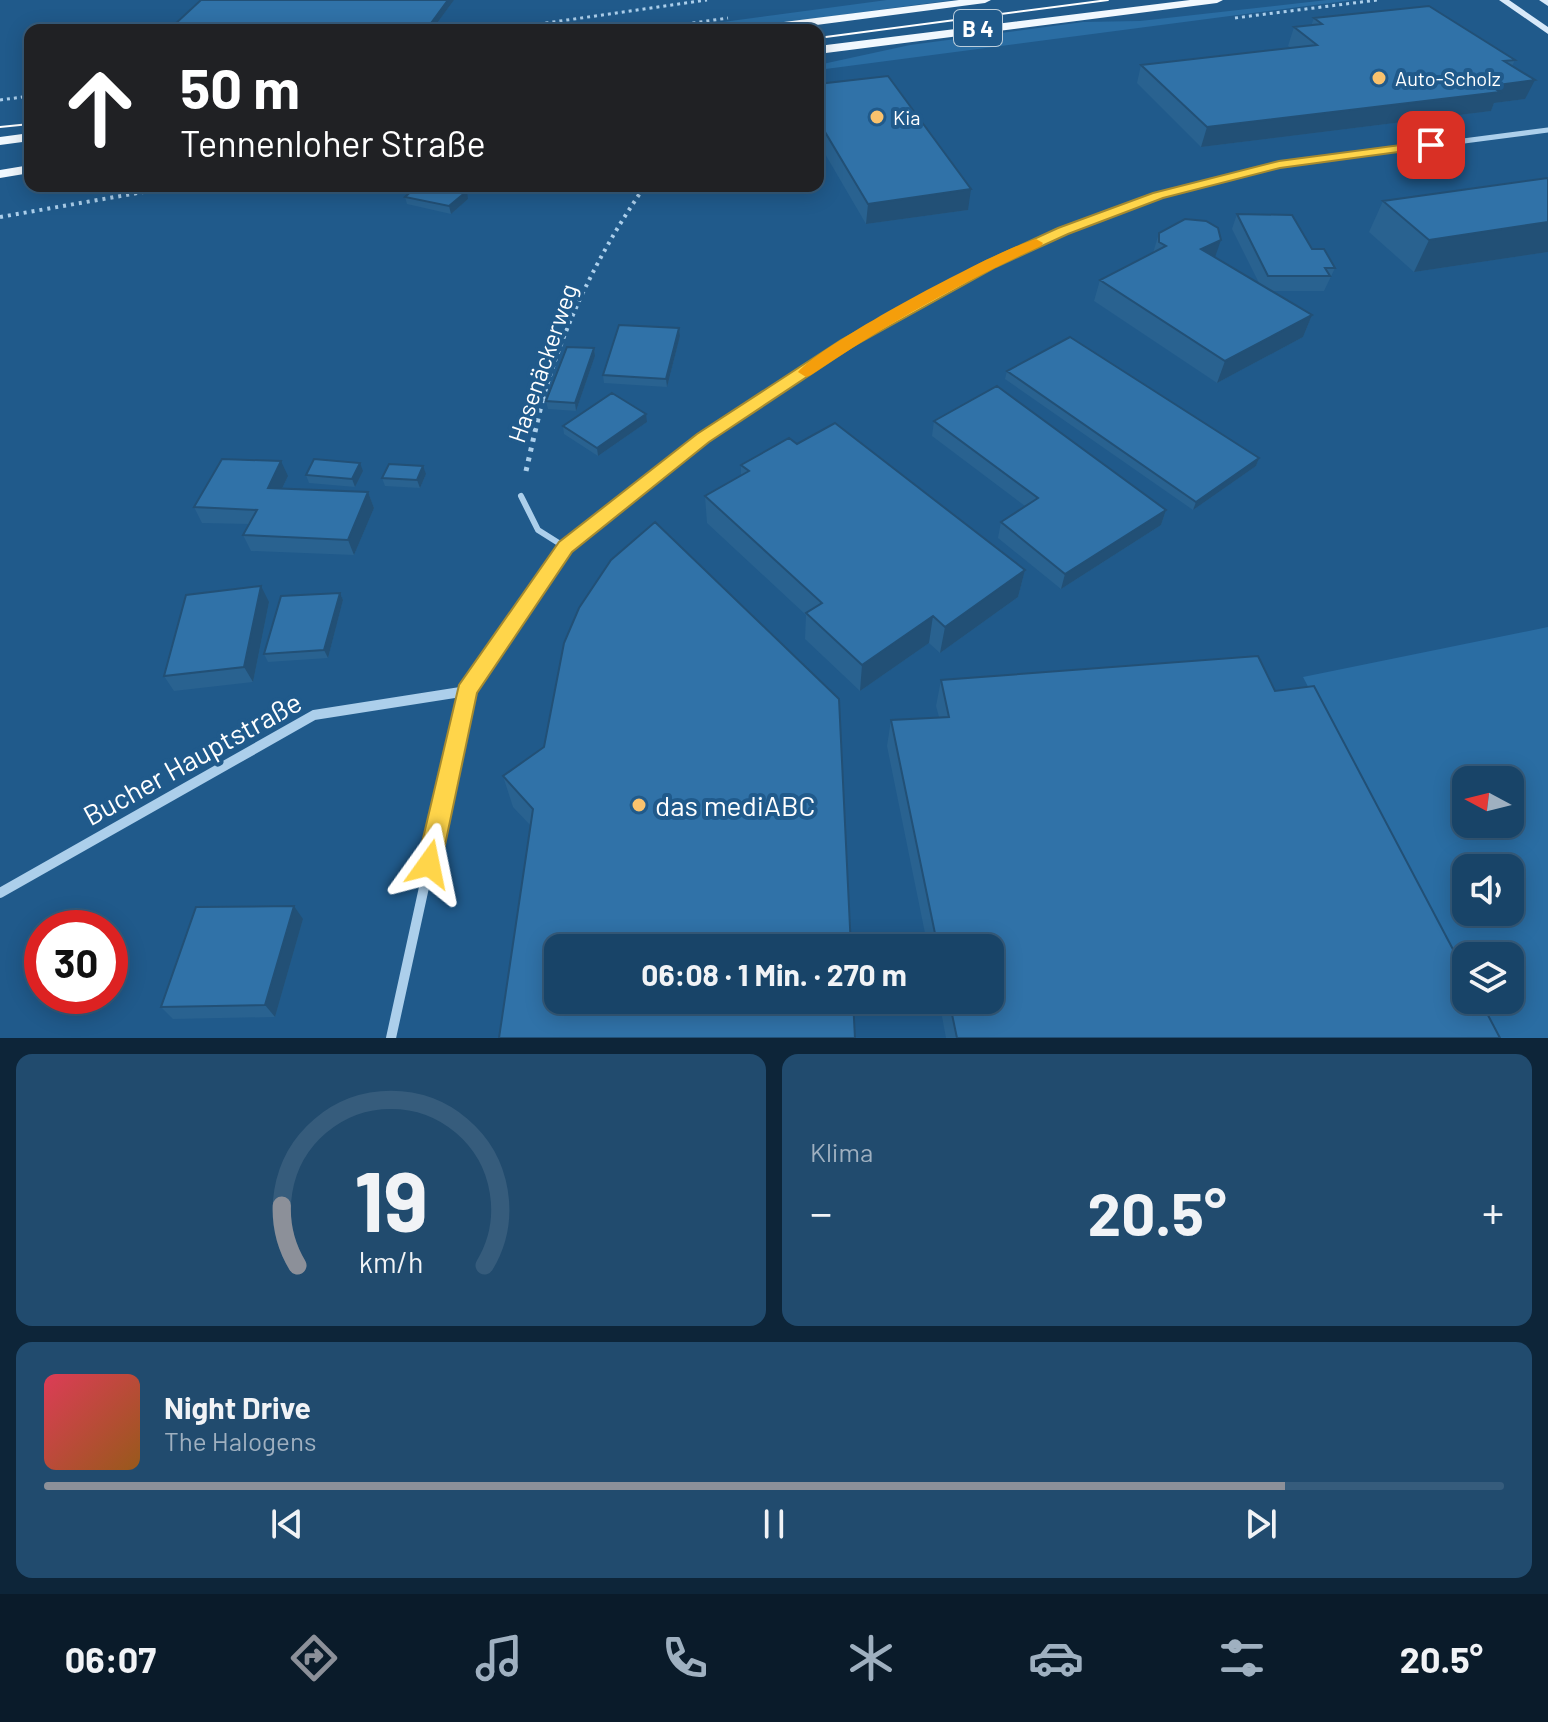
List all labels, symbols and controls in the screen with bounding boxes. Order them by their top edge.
road number: B 4 [954,10,1002,46]
text: 50 m [180,53,300,120]
icon: ahead [48,56,152,160]
place label: Auto-Scholz [1395,66,1501,90]
marker: Auto-Scholz [1370,69,1388,87]
place label: Kia [893,105,921,129]
marker: Kia [868,108,886,126]
pin [1397,111,1465,179]
text: Tennenloher Straße [180,121,486,164]
icon: arrive [1409,123,1453,167]
street label: Hasenäckerweg [501,280,583,446]
street label: Bucher Hauptstraße [77,684,307,832]
north arrow [1452,766,1524,838]
map controls [1452,766,1524,1014]
place label: das mediABC [655,788,815,822]
marker: das mediABC [630,796,648,814]
position arrow [387,822,471,906]
button: sound [1452,854,1524,926]
speed limit sign: 30 [24,910,128,1014]
button: layers [1452,942,1524,1014]
text: 06:08 · 1 Min. · 270 m [641,956,907,992]
text: Klima [810,1136,873,1167]
text: 19 [354,1149,428,1249]
text: 20.5° [1088,1176,1226,1248]
text: − [810,1185,832,1238]
text: + [1482,1185,1504,1238]
text: km/h [359,1244,423,1279]
text: Night Drive [164,1389,311,1425]
text: The Halogens [164,1425,316,1456]
icon: previous [265,1502,309,1546]
icon: pause [752,1502,796,1546]
icon: next [1239,1502,1283,1546]
icon: directions [286,1630,342,1686]
icon: music [471,1630,527,1686]
icon: phone [657,1630,713,1686]
icon: climate [843,1630,899,1686]
icon: car [1028,1630,1084,1686]
icon: filters [1214,1630,1270,1686]
text: 06:07 [65,1637,156,1680]
text: 20.5° [1400,1637,1483,1680]

